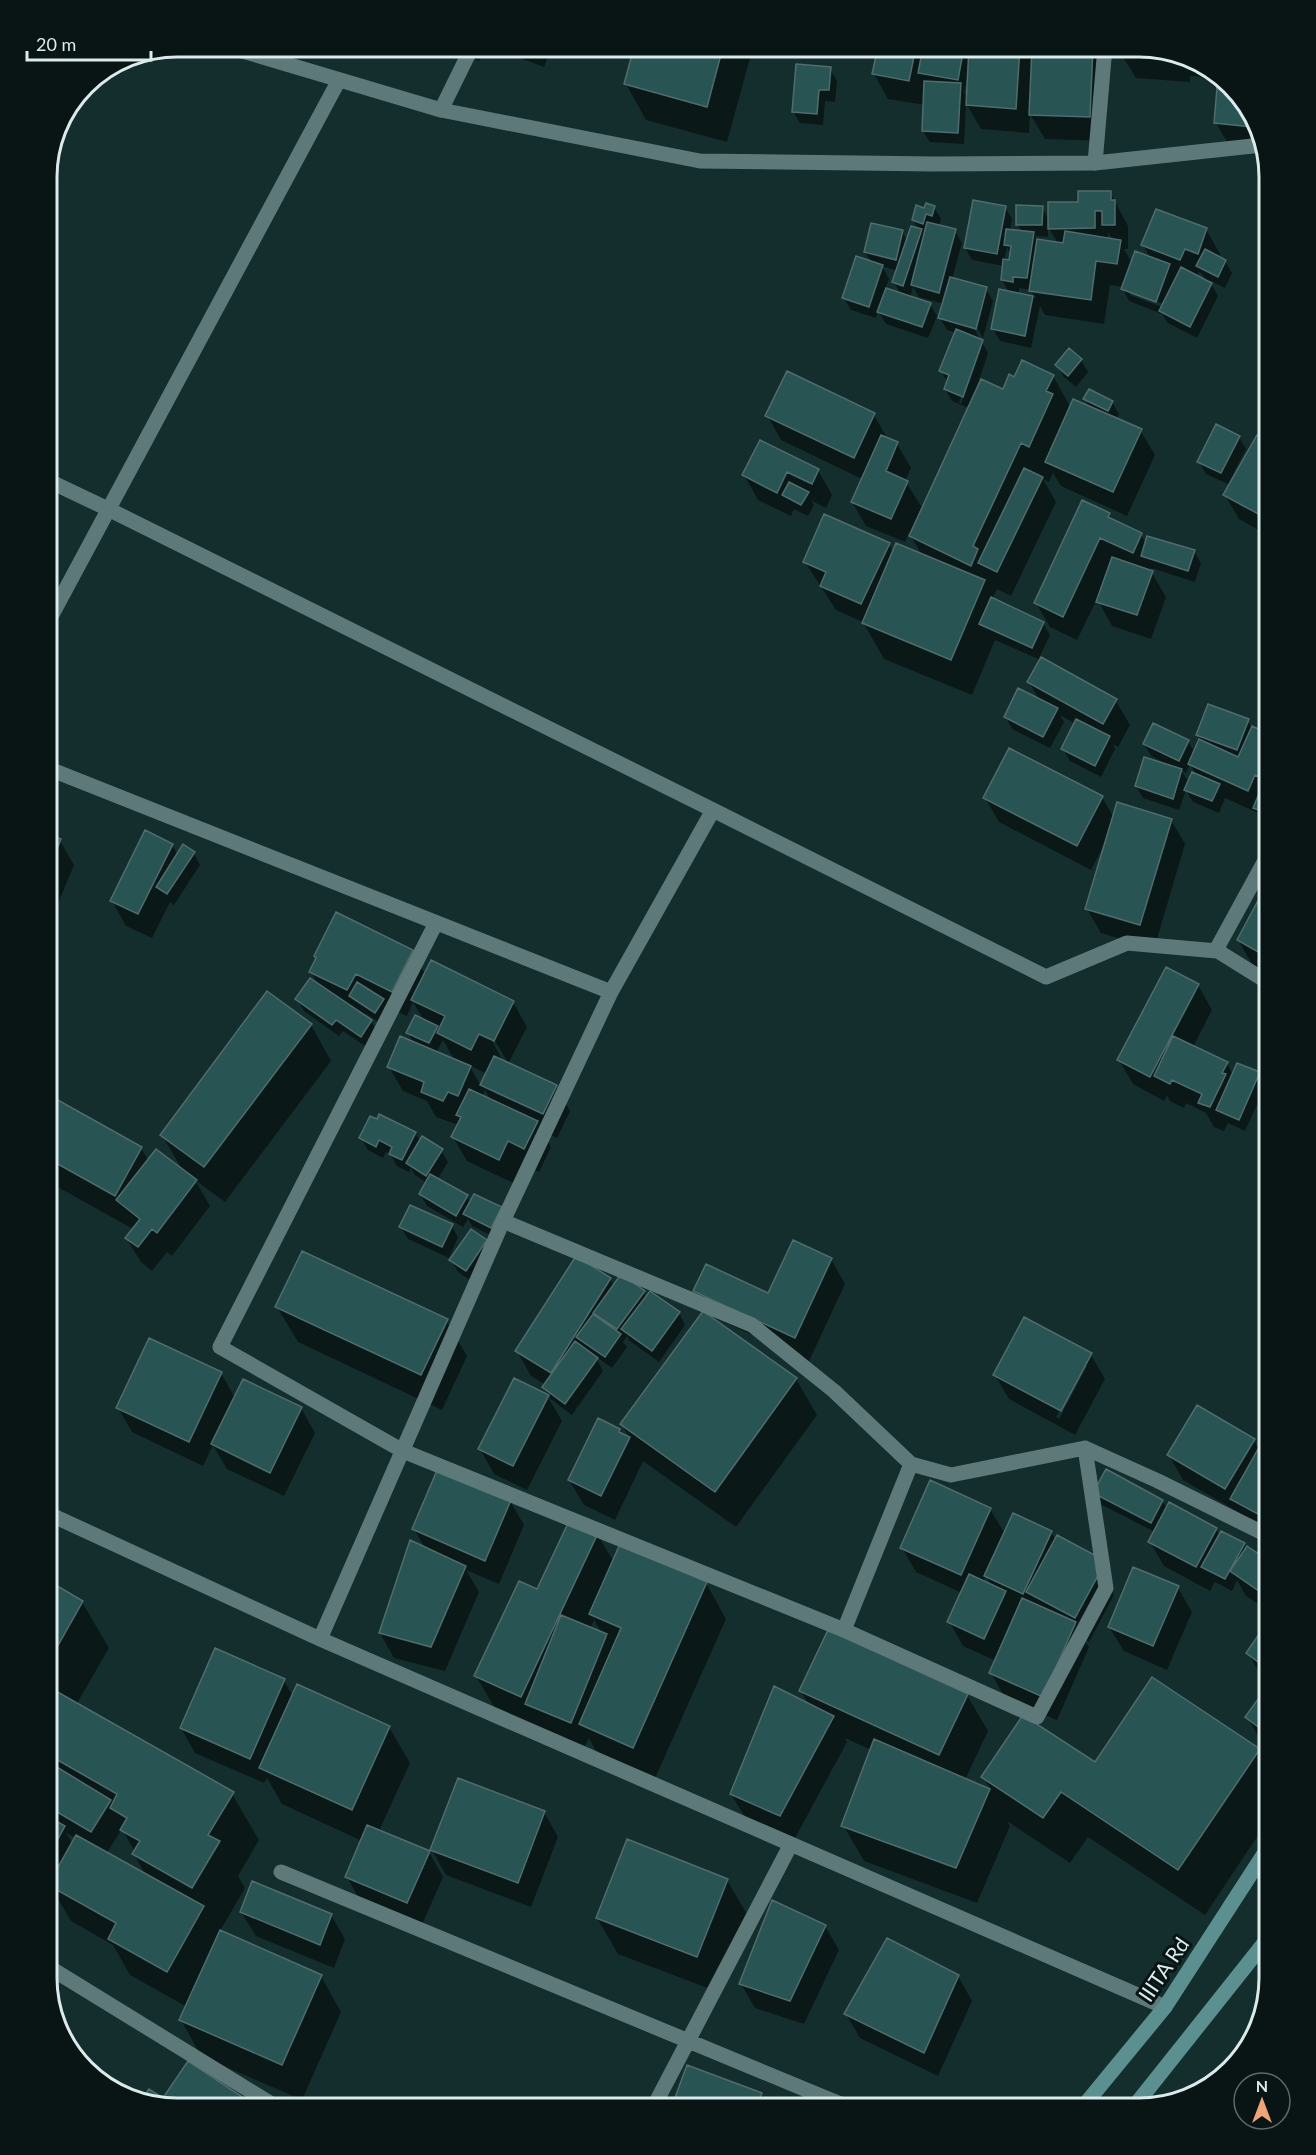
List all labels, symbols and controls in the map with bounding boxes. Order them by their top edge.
scale bar [27,24,152,62]
text: 20 m [36,33,76,55]
street label: IIITA Rd [1133,1932,1193,2006]
north arrow [1232,2071,1292,2131]
text: N [1256,2076,1268,2095]

